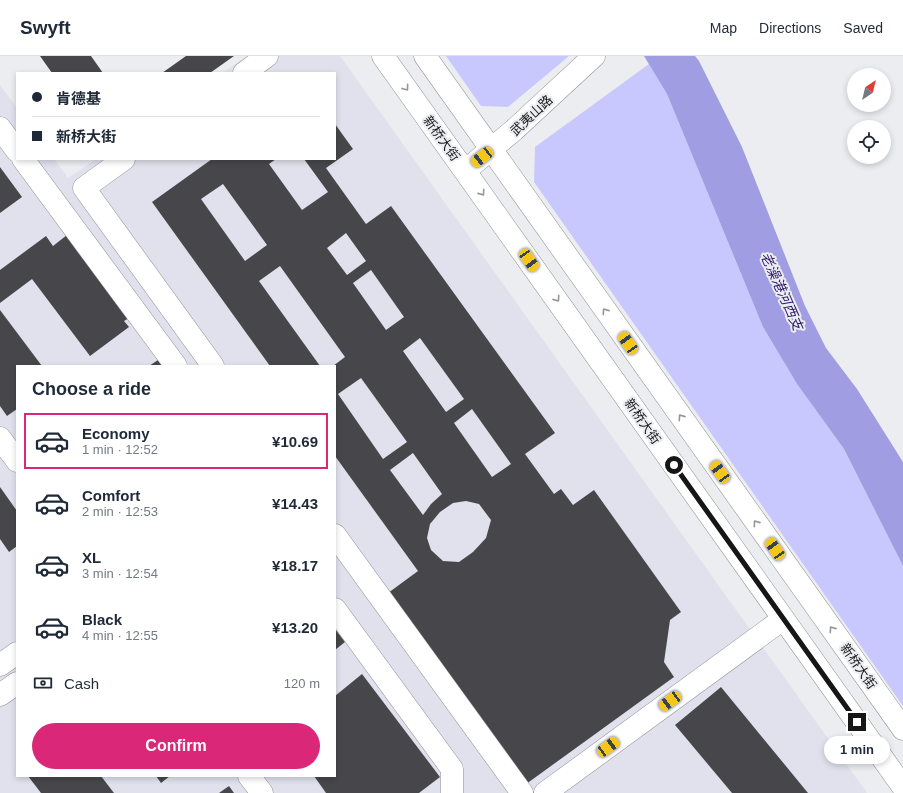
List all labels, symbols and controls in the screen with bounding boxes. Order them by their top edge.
text: Swyft [20,17,71,38]
text: Map [710,20,737,36]
text: Directions [759,20,821,36]
text: Saved [843,20,883,36]
north arrow [847,68,891,112]
map controls [847,68,891,164]
one-way arrow [401,83,408,90]
text: 肯德基 [56,90,101,107]
street label: 武夷山路 [507,92,555,139]
street label: 新桥大街 [420,113,463,164]
button: locate [847,120,891,164]
text: 新桥大街 [56,128,116,145]
car [469,145,495,169]
one-way arrow [477,189,485,196]
car [517,247,541,273]
water label: 老澡港河西支 [758,249,807,334]
one-way arrow [552,295,560,302]
one-way arrow [602,308,610,315]
car [616,330,640,356]
text: Choose a ride [32,379,151,399]
street label: 新桥大街 [622,396,664,447]
one-way arrow [678,414,686,421]
icon: car [34,423,70,459]
text: Economy [82,425,150,442]
text: ¥10.69 [272,433,318,450]
text: 1 min · 12:52 [82,442,158,457]
route start [665,456,683,474]
car [708,459,732,485]
icon: car [34,485,70,521]
text: Comfort [82,487,140,504]
text: ¥14.43 [272,495,318,512]
text: 2 min · 12:53 [82,504,158,519]
one-way arrow [754,520,761,527]
car [763,536,787,562]
icon: car [34,547,70,583]
text: XL [82,549,101,566]
text: ¥18.17 [272,557,318,574]
text: 3 min · 12:54 [82,566,158,581]
icon: car [34,609,70,645]
text: Black [82,611,122,628]
text: ¥13.20 [272,619,318,636]
one-way arrow [830,626,837,633]
text: 4 min · 12:55 [82,628,158,643]
street label: 新桥大街 [838,641,880,692]
icon: cash [32,672,54,694]
text: Cash [64,675,99,692]
text: 120 m [284,676,320,691]
car [657,689,683,713]
route end [848,713,866,731]
button: Confirm [32,723,320,769]
car [595,735,621,759]
callout: 1 min [824,736,890,764]
text: 1 min [840,742,874,757]

